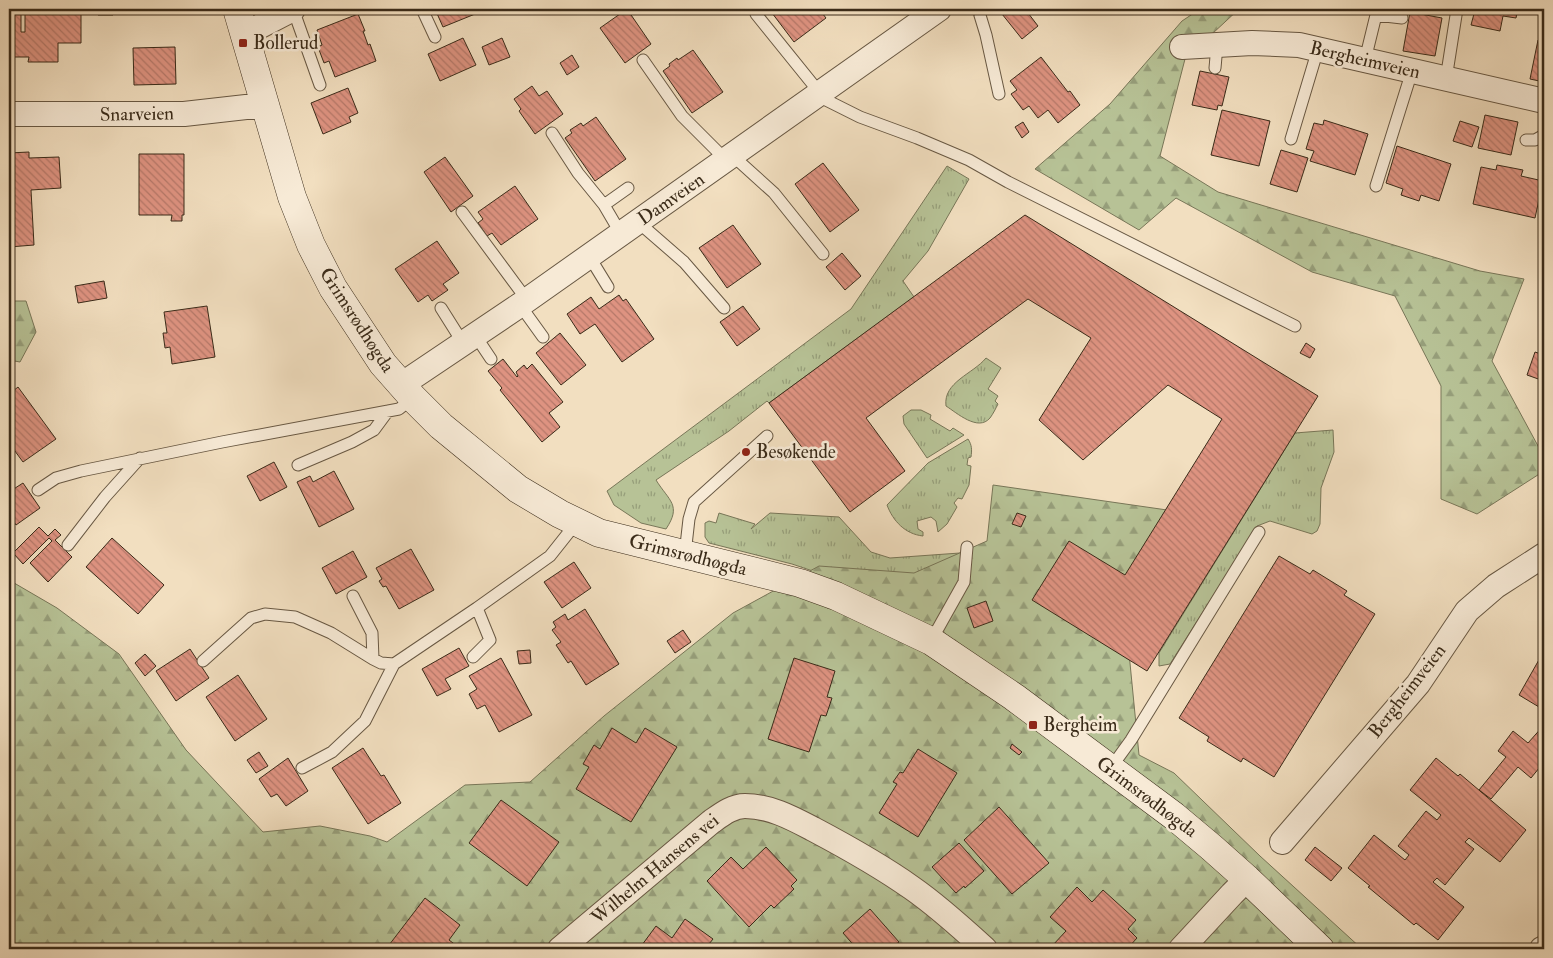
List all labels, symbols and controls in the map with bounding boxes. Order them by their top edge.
place label: Bollerud [253,31,319,55]
street label: Bergheimveien [1307,36,1423,84]
marker: Bollerud [237,37,249,49]
street label: Snarveien [100,101,174,127]
street label: Damveien [633,167,709,231]
street label: Grimsrødhøgda [314,263,400,377]
place label: Besøkende [756,440,836,464]
marker: Besøkende [740,446,752,458]
street label: Grimsrødhøgda [627,529,750,581]
street label: Bergheimveien [1363,639,1451,743]
place label: Bergheim [1043,713,1118,737]
marker: Bergheim [1027,719,1039,731]
street label: Grimsrødhøgda [1092,751,1202,843]
street label: Wilhelm Hansens vei [585,808,724,930]

